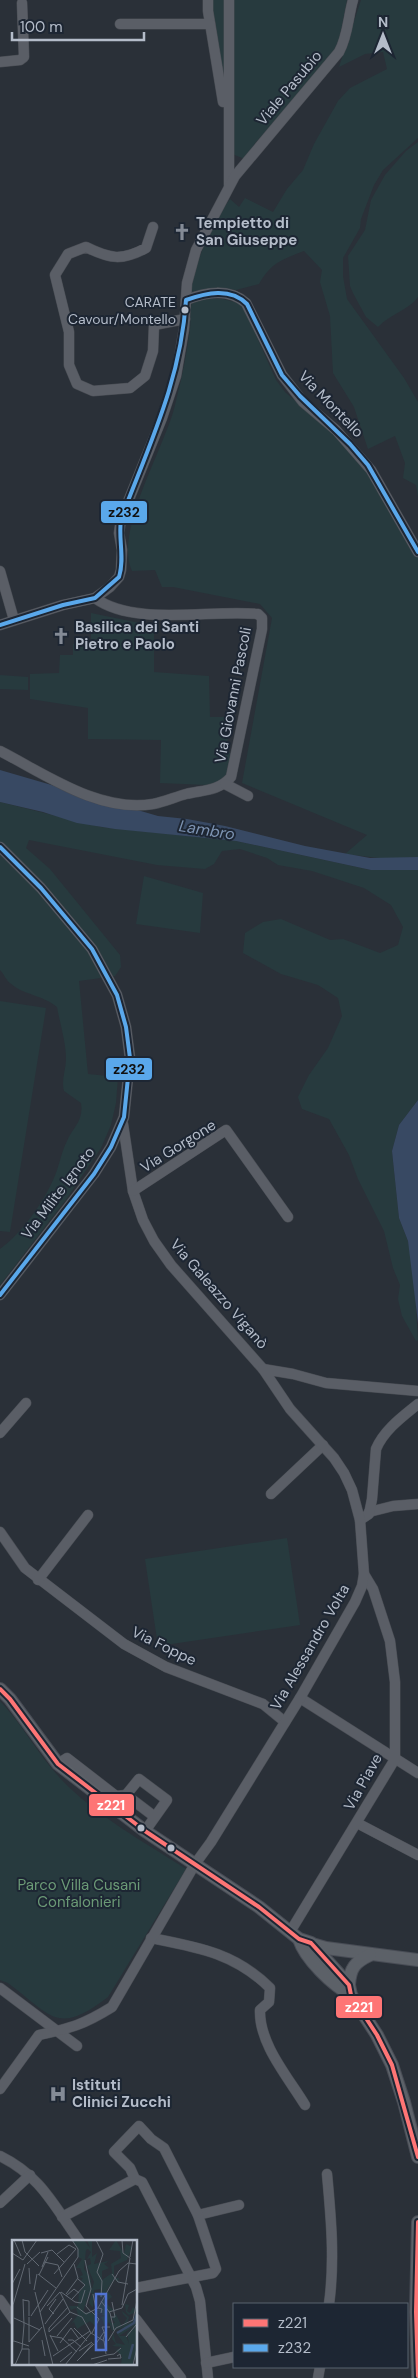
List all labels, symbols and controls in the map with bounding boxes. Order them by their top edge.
scale bar [12,10,145,42]
north arrow [358,10,408,60]
text: N [378,13,388,31]
text: 100 m [20,17,63,37]
street label: Viale Pasubio [252,46,326,130]
place label: Tempietto di San Giuseppe [196,213,297,250]
church icon: Tempietto di San Giuseppe [172,222,192,242]
place label: CARATE Cavour/Montello [68,293,176,328]
marker: CARATE Cavour/Montello [180,305,190,315]
street label: Via Montello [294,366,368,442]
line badge: z232 [100,500,148,524]
text: z232 [108,503,140,521]
place label: Basilica dei Santi Pietro e Paolo [75,617,199,654]
street label: Via Giovanni Pascoli [210,625,256,765]
church icon: Basilica dei Santi Pietro e Paolo [51,626,71,646]
water label: Lambro [177,815,237,845]
line badge: z232 [105,1057,153,1081]
text: z232 [113,1060,145,1078]
street label: Via Gorgone [136,1115,220,1177]
street label: Via Milite Ignoto [17,1143,99,1243]
street label: Via Galeazzo Viganò [166,1235,272,1353]
street label: Via Alessandro Volta [266,1580,354,1714]
street label: Via Foppe [128,1622,200,1670]
street label: Via Piave [339,1750,387,1814]
line badge: z221 [88,1793,135,1817]
text: z221 [97,1796,125,1814]
unlabelled marker [136,1823,146,1833]
unlabelled marker [166,1843,176,1853]
park label: Parco Villa Cusani Confalonieri [18,1875,140,1912]
line badge: z221 [335,1995,383,2019]
text: z221 [345,1998,373,2016]
place label: Istituti Clinici Zucchi [72,2075,171,2112]
hospital icon: Istituti Clinici Zucchi [48,2084,68,2104]
inset map [12,2240,138,2366]
legend [233,2303,408,2368]
text: z221 [278,2313,307,2333]
text: z232 [278,2338,311,2358]

